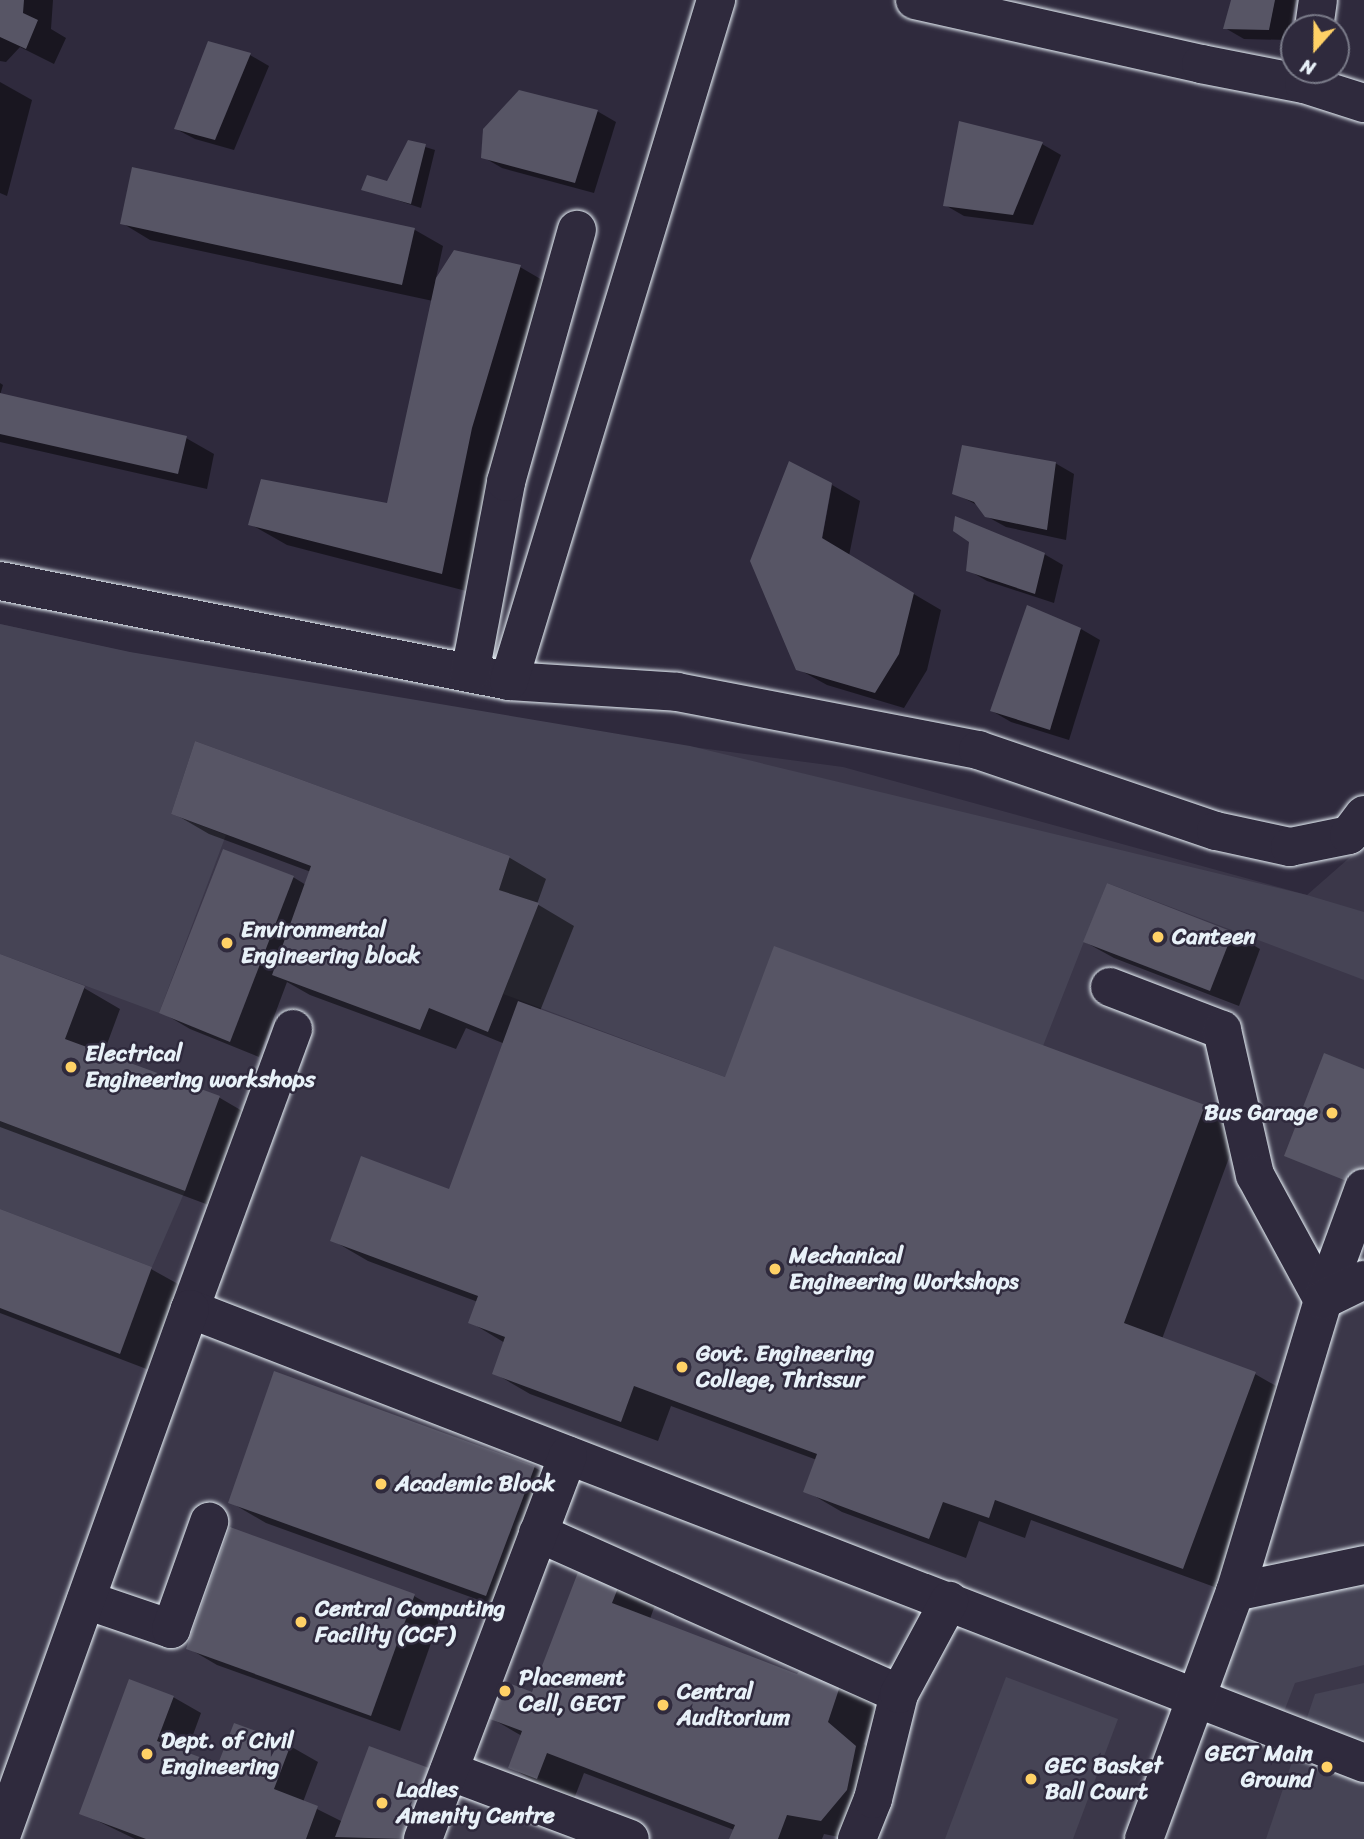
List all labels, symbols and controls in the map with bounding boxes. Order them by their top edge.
north arrow [1280,14,1350,84]
text: N [1296,49,1320,85]
place label: Environmental Engineering block [241,916,420,970]
place label: Canteen [1172,923,1256,951]
marker: Canteen [1150,929,1166,945]
marker: Environmental Engineering block [219,935,235,951]
place label: Electrical Engineering workshops [85,1040,316,1094]
marker: Electrical Engineering workshops [63,1059,79,1075]
place label: Bus Garage [1205,1099,1318,1127]
marker: Bus Garage [1324,1105,1340,1121]
place label: Mechanical Engineering Workshops [789,1242,1019,1296]
marker: Mechanical Engineering Workshops [767,1261,783,1277]
place label: Govt. Engineering College, Thrissur [696,1340,874,1394]
marker: Govt. Engineering College, Thrissur [674,1359,690,1375]
place label: Academic Block [395,1470,555,1498]
marker: Academic Block [373,1476,389,1492]
place label: Central Computing Facility (CCF) [315,1595,505,1649]
marker: Central Computing Facility (CCF) [293,1614,309,1630]
place label: Placement Cell, GECT [519,1664,626,1718]
place label: Central Auditorium [677,1678,790,1732]
marker: Placement Cell, GECT [497,1683,513,1699]
marker: Central Auditorium [655,1697,671,1713]
place label: Dept. of Civil Engineering [161,1727,294,1781]
place label: GECT Main Ground [1205,1740,1313,1794]
marker: Dept. of Civil Engineering [139,1746,155,1762]
place label: GEC Basket Ball Court [1045,1752,1162,1806]
marker: GECT Main Ground [1319,1759,1335,1775]
marker: GEC Basket Ball Court [1023,1771,1039,1787]
place label: Ladies Amenity Centre [396,1776,556,1830]
marker: Ladies Amenity Centre [374,1795,390,1811]

